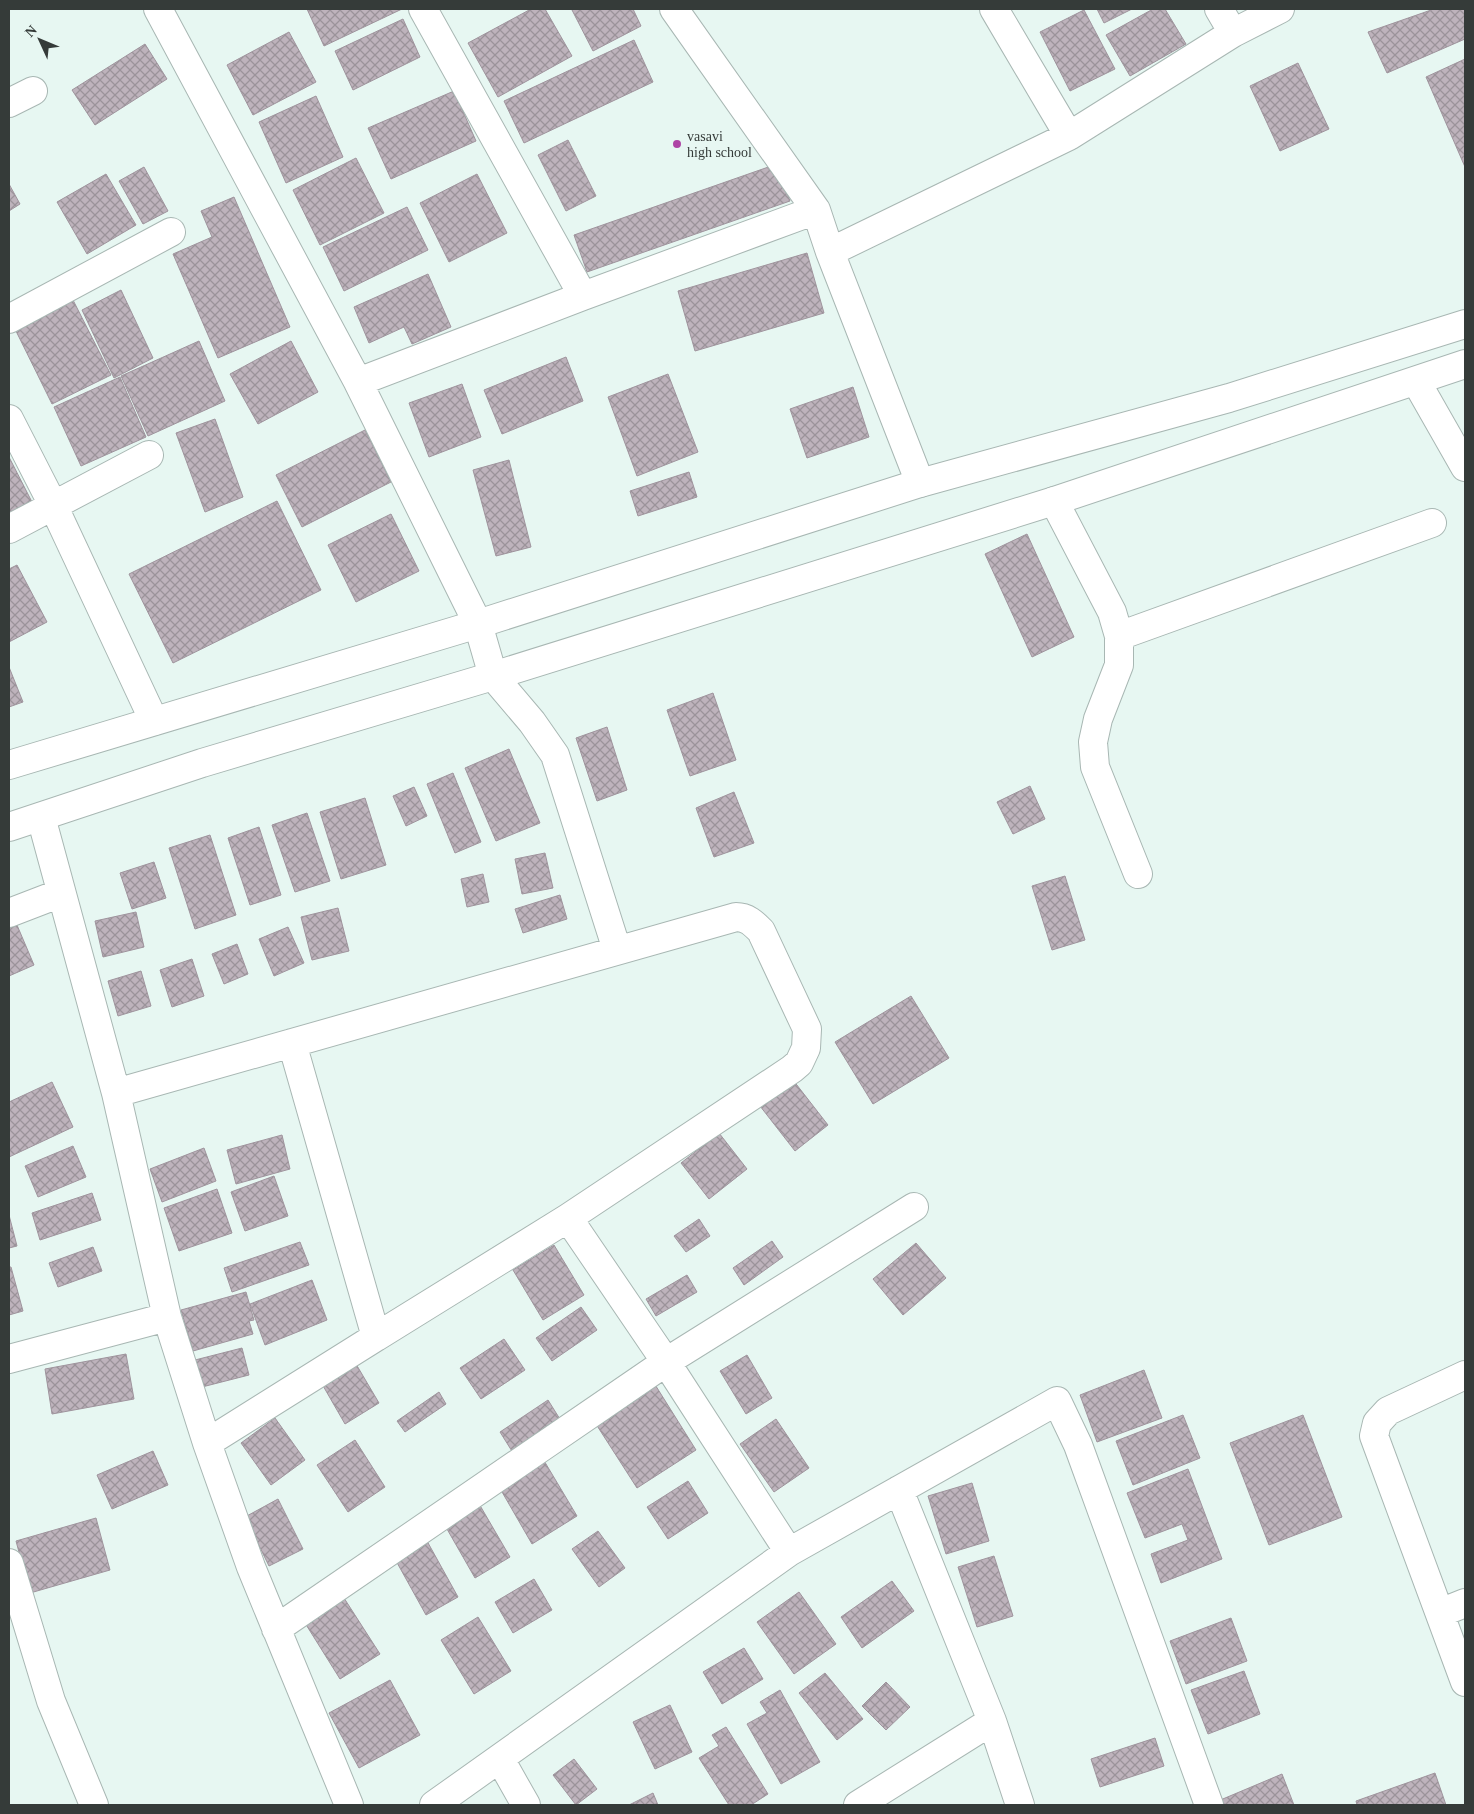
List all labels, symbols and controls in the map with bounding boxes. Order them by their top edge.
north arrow [15,15,65,65]
text: N [22,22,40,40]
place label: vasavi high school [687,129,752,160]
marker: vasavi high school [671,138,683,150]

